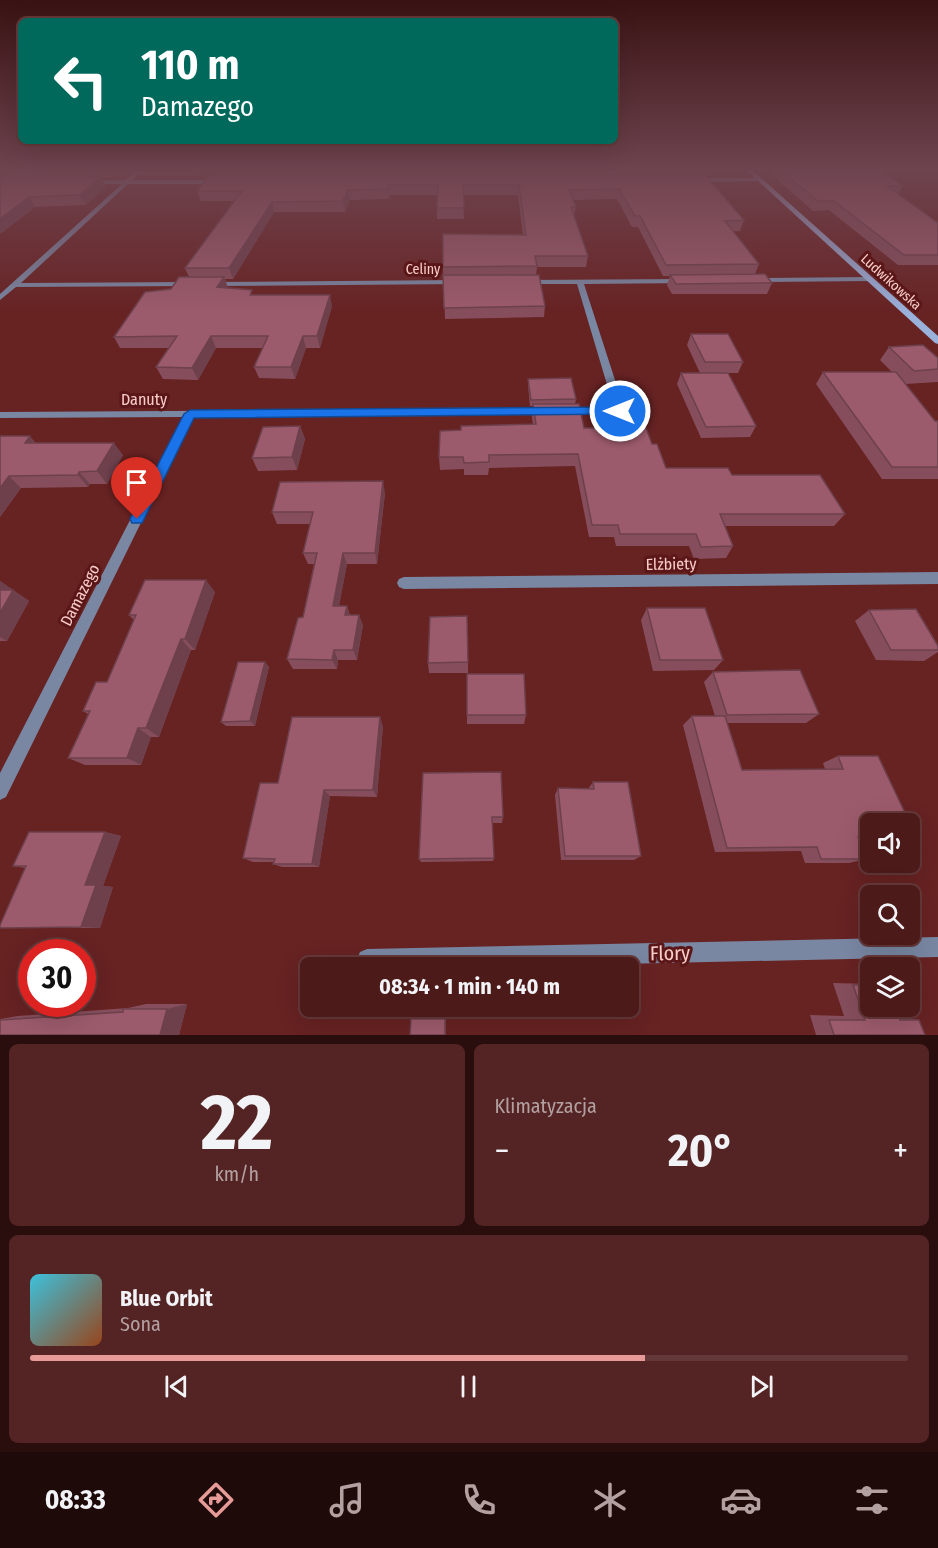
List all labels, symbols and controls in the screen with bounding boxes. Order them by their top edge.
text: 110 m [141,40,240,90]
icon: left [42,42,120,120]
text: Damazego [141,91,254,123]
street label: Ludwikowska [857,250,925,314]
street label: Celiny [406,261,441,278]
position arrow [588,379,652,443]
street label: Danuty [121,390,168,409]
pin [111,457,162,519]
icon: arrive [120,466,153,499]
street label: Elżbiety [645,554,697,574]
street label: Damazego [56,561,104,629]
map controls [860,813,920,1017]
button: sound [860,813,920,873]
button: search [860,885,920,945]
speed limit sign: 30 [18,939,96,1017]
street label: Flory [650,941,690,965]
button: layers [860,957,920,1017]
text: 08:34 · 1 min · 140 m [379,973,560,1000]
text: 22 [201,1076,273,1170]
text: Klimatyzacja [495,1094,597,1118]
text: 20° [668,1124,734,1178]
text: − [495,1131,509,1171]
text: + [893,1131,908,1171]
text: km/h [214,1162,259,1186]
text: Blue Orbit [120,1285,213,1312]
text: Sona [120,1312,161,1336]
icon: previous [160,1370,193,1403]
icon: pause [452,1370,485,1403]
icon: next [745,1370,778,1403]
icon: directions [195,1479,237,1521]
icon: music [326,1479,368,1521]
icon: phone [458,1479,500,1521]
icon: climate [589,1479,631,1521]
icon: car [720,1479,762,1521]
icon: filters [851,1479,893,1521]
text: 08:33 [45,1484,106,1516]

